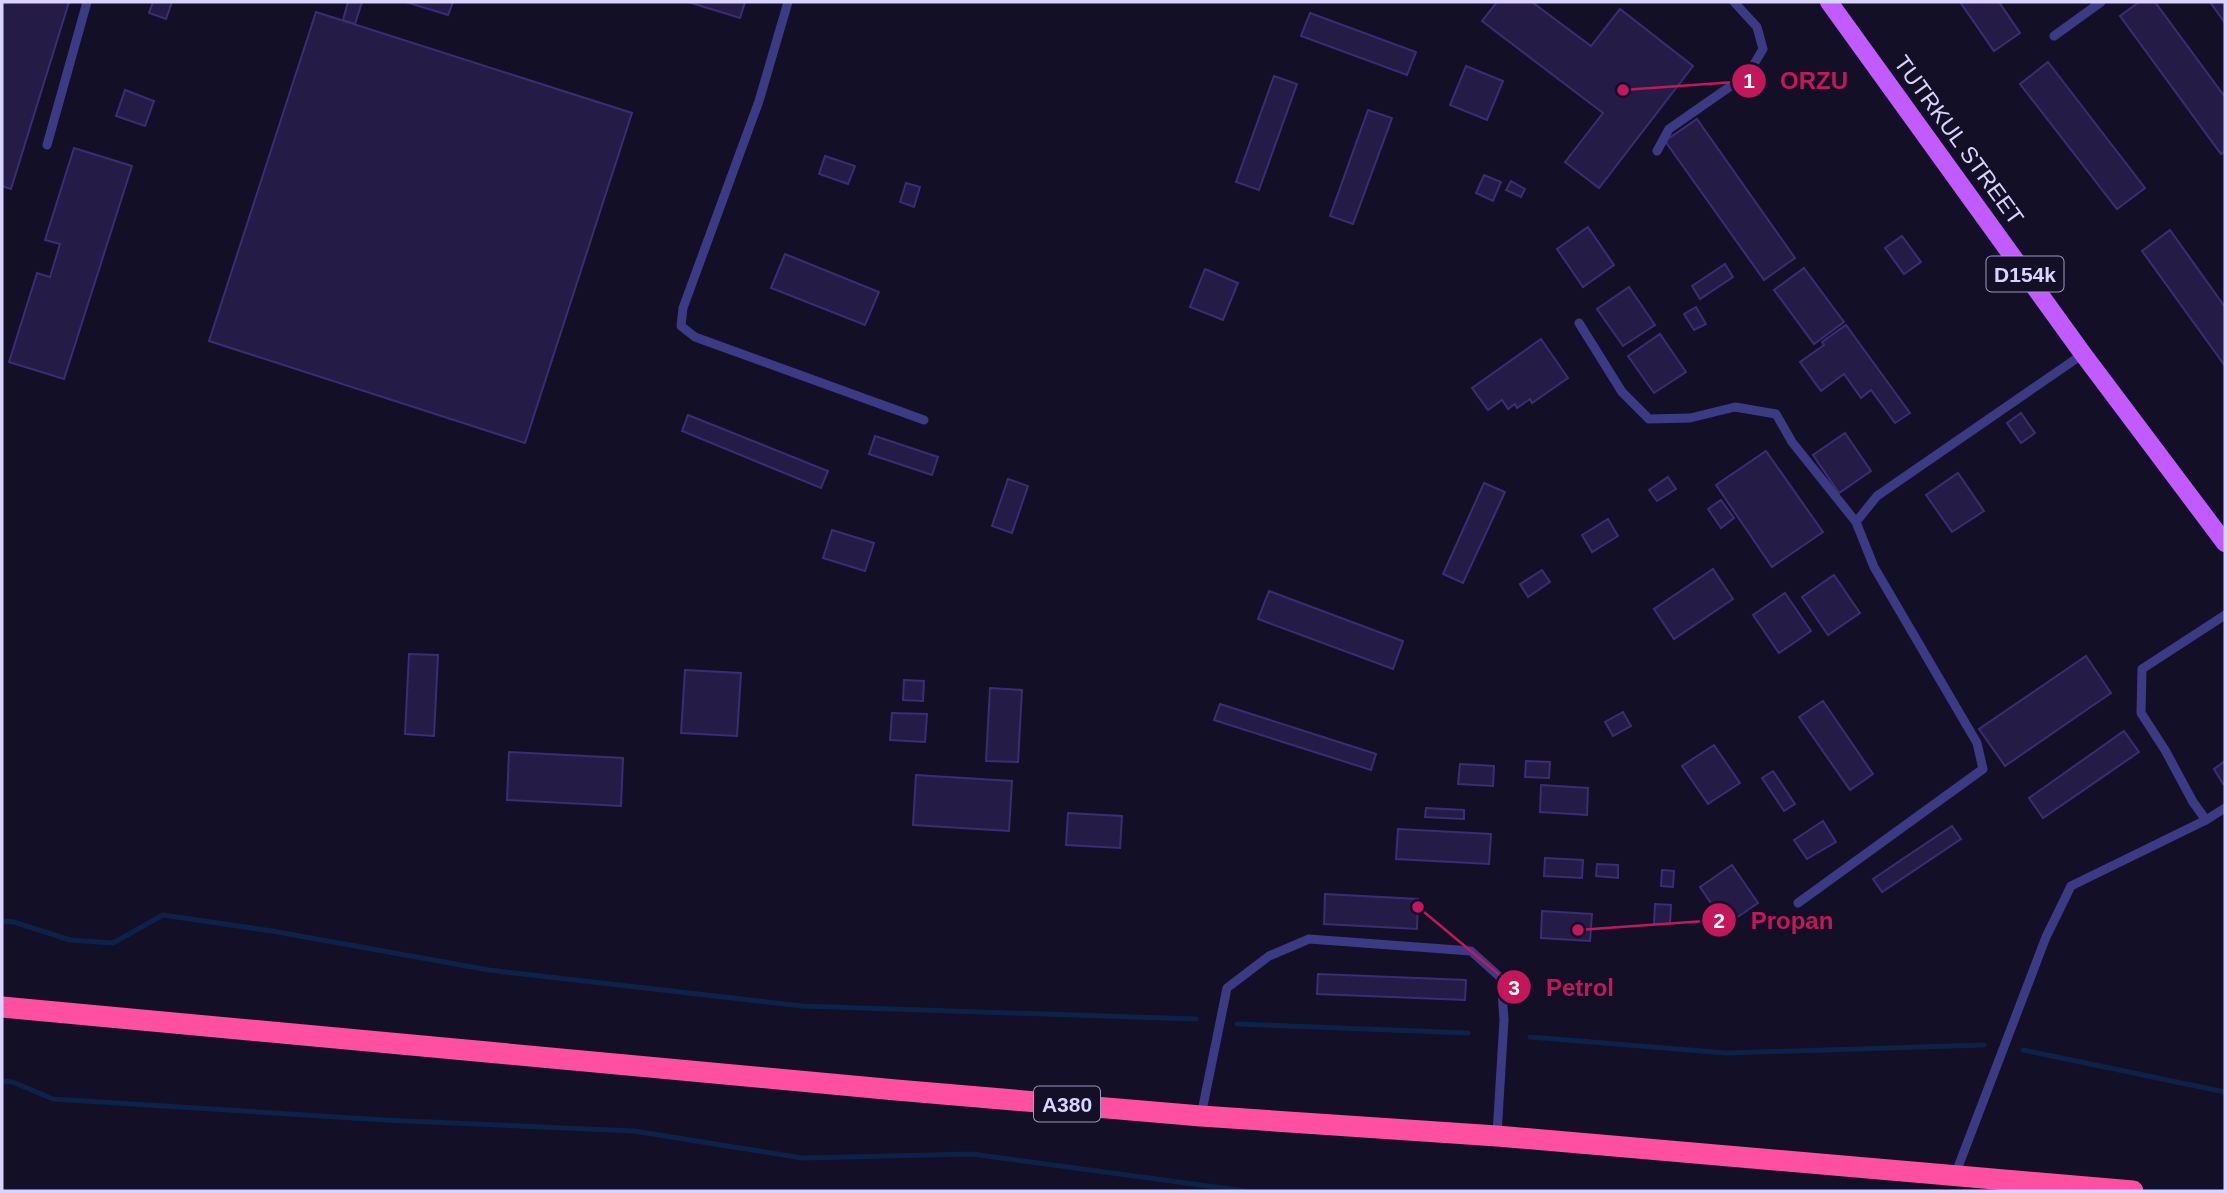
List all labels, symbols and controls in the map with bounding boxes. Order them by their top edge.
street label: TUTRKUL STREET [1889,51,2029,229]
callout: ORZU [1731,59,1862,104]
text: ORZU [1780,67,1848,94]
text: 1 [1743,69,1755,92]
road number: D154k [1986,256,2064,292]
callout: Propan [1702,898,1847,943]
text: Propan [1751,907,1833,934]
text: 2 [1713,909,1725,932]
callout: Petrol [1497,965,1628,1010]
text: Petrol [1546,974,1614,1001]
text: 3 [1508,976,1520,999]
road number: A380 [1034,1086,1100,1122]

